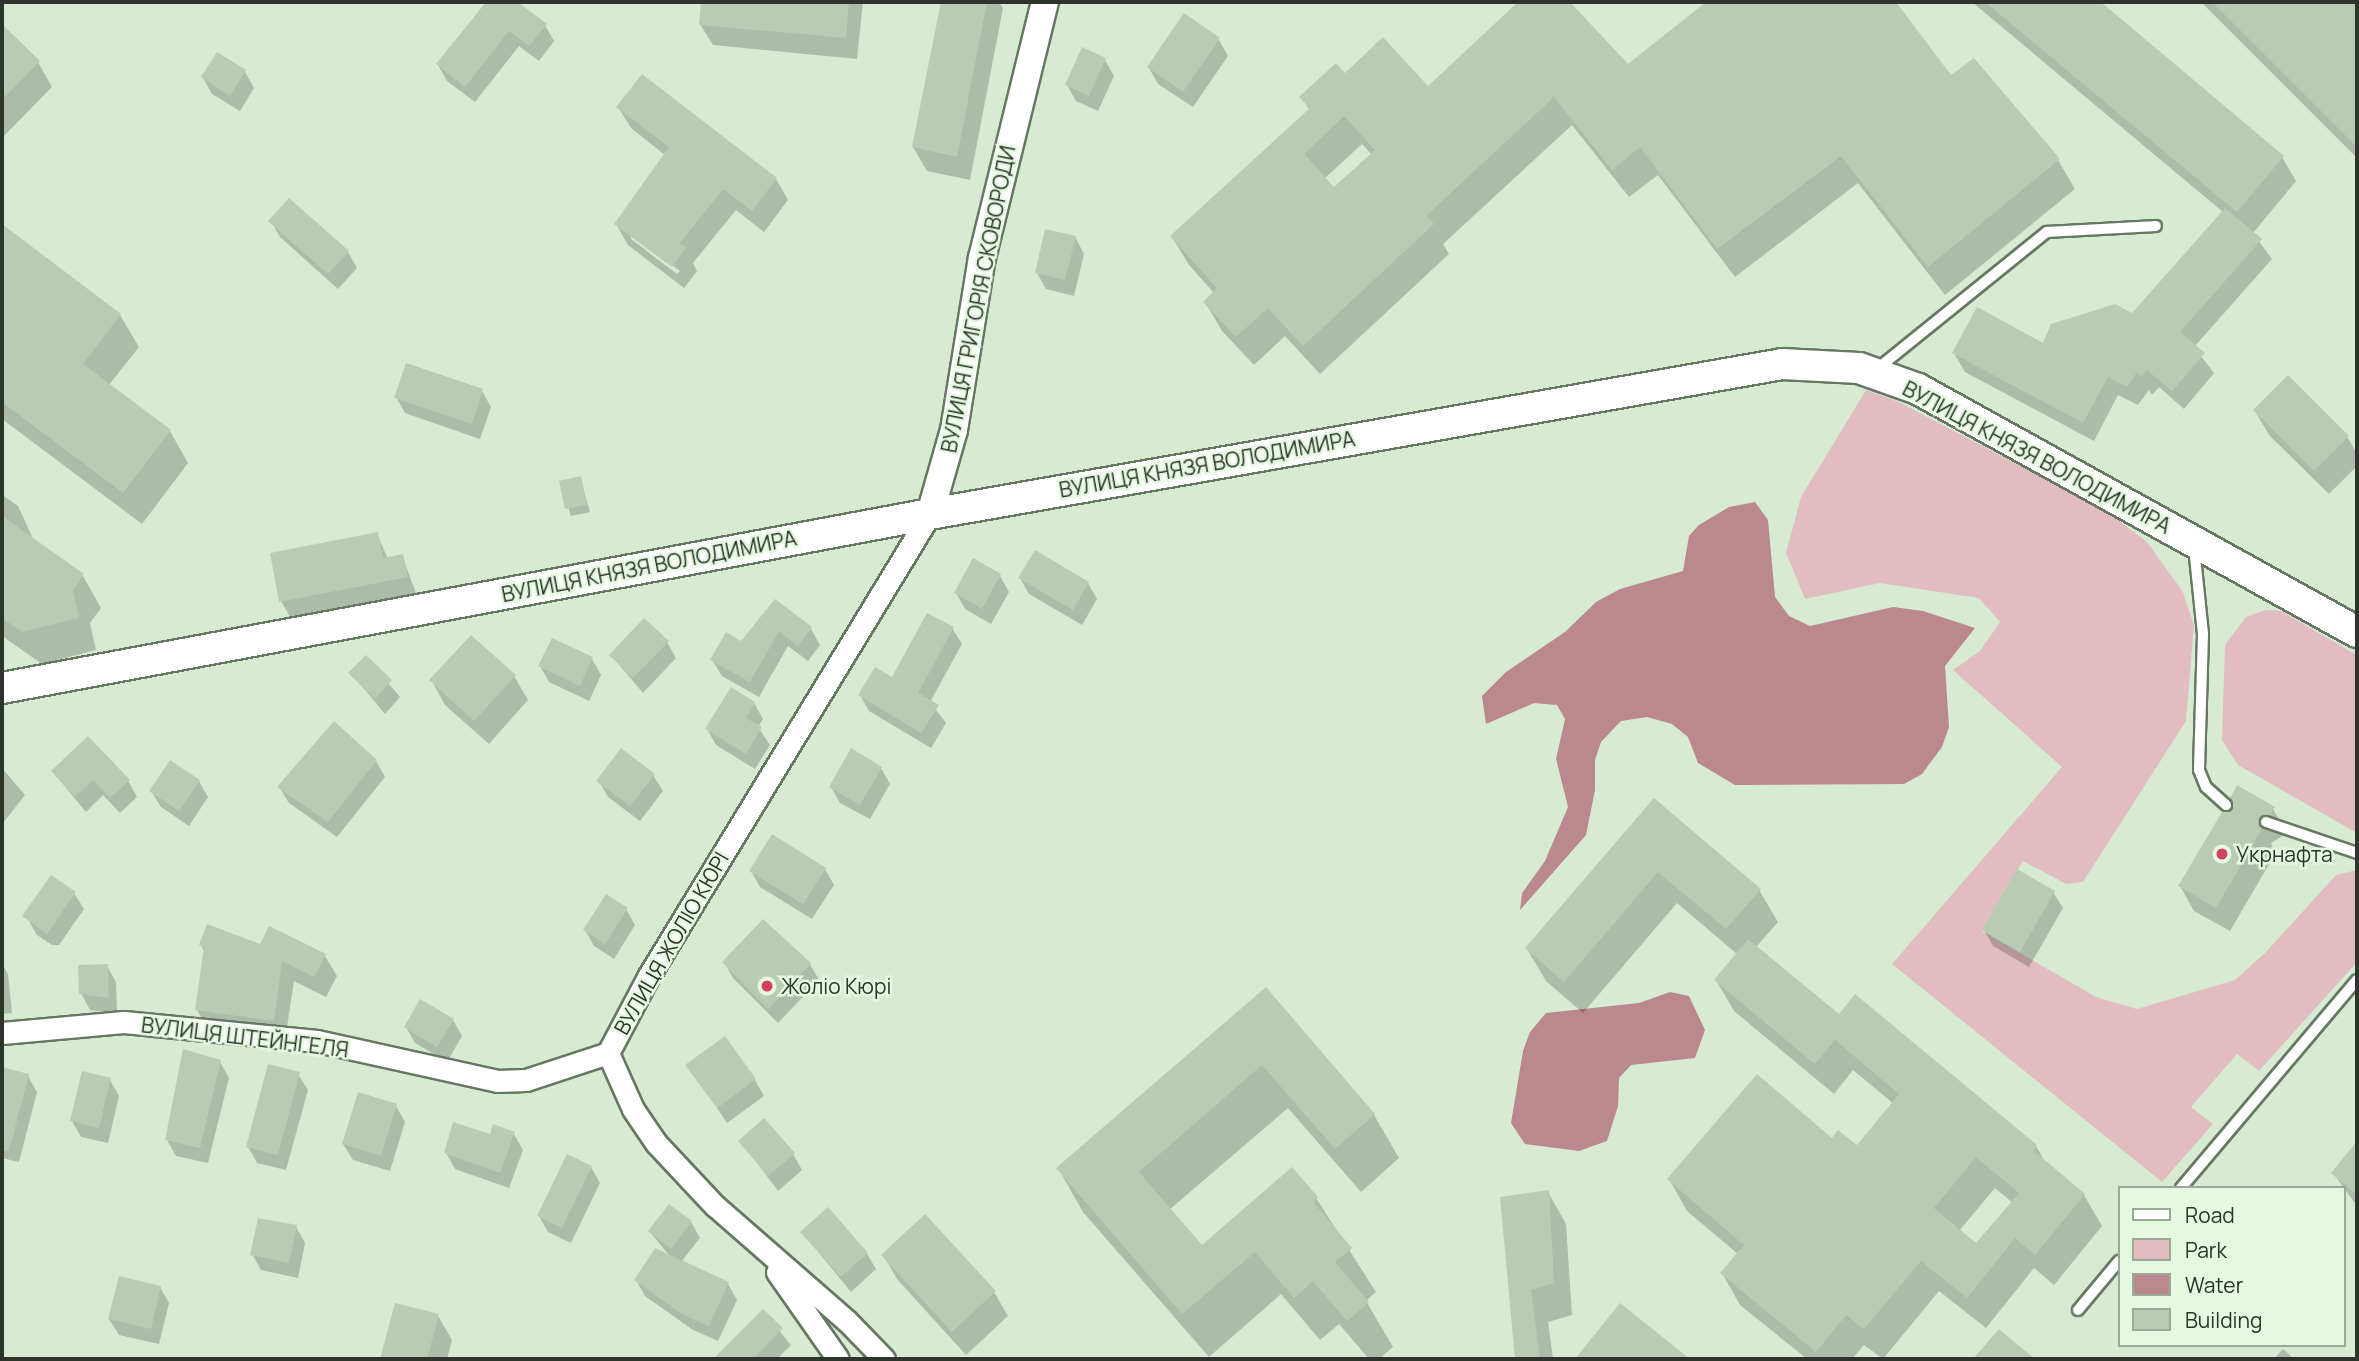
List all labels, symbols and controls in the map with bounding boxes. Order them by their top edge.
street label: ВУЛИЦЯ ГРИГОРІЯ СКОВОРОДИ [936,143,1020,455]
street label: ВУЛИЦЯ КНЯЗЯ ВОЛОДИМИРА [1899,375,2175,539]
street label: ВУЛИЦЯ КНЯЗЯ ВОЛОДИМИРА [1057,426,1357,502]
street label: ВУЛИЦЯ КНЯЗЯ ВОЛОДИМИРА [499,525,799,607]
place label: Укрнафта [2236,841,2333,867]
marker: Укрнафта [2214,846,2230,862]
street label: ВУЛИЦЯ ЖОЛІО КЮРІ [608,847,734,1039]
place label: Жоліо Кюрі [781,973,891,999]
marker: Жоліо Кюрі [759,978,775,994]
street label: ВУЛИЦЯ ШТЕЙНГЕЛЯ [140,1012,350,1062]
legend [2118,1186,2345,1347]
text: Road [2185,1201,2235,1229]
text: Park [2185,1236,2227,1264]
text: Water [2185,1271,2243,1299]
text: Building [2185,1306,2262,1334]

